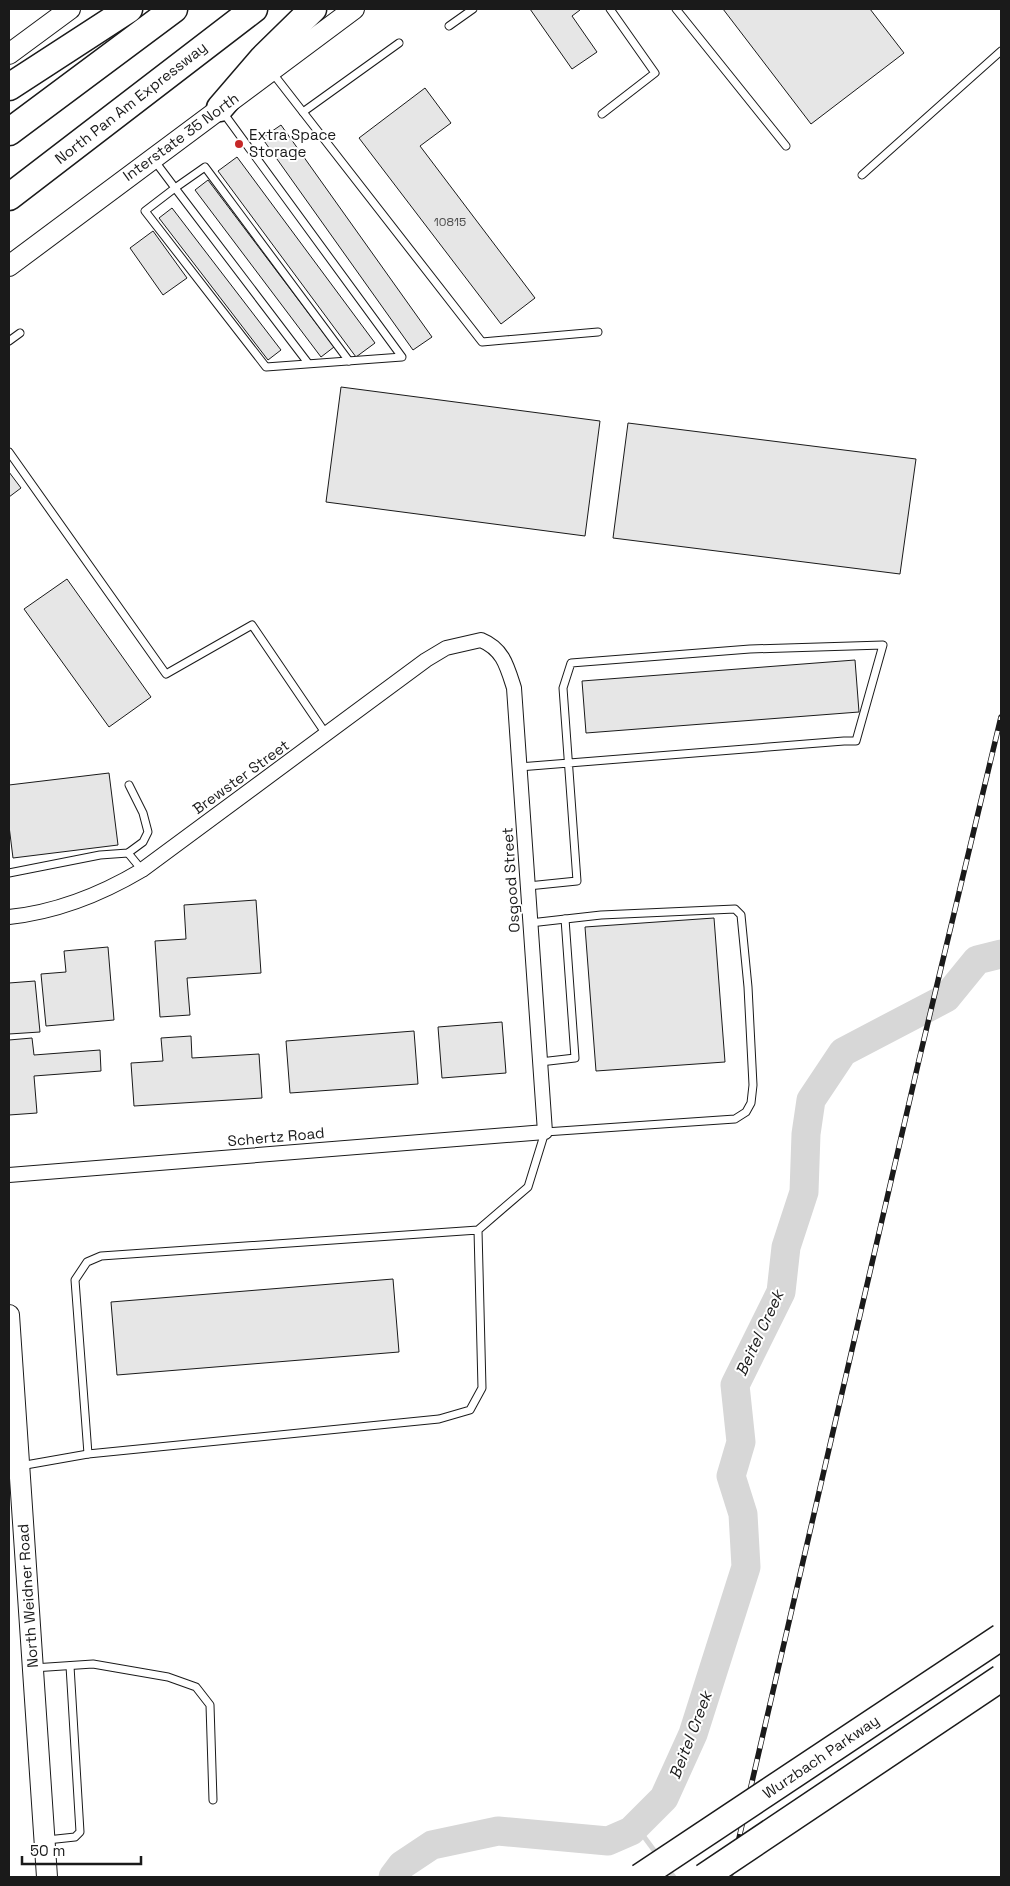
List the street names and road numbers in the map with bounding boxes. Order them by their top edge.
street label: North Pan Am Expressway [51,37,211,168]
street label: Interstate 35 North [119,88,242,185]
street label: Brewster Street [189,735,293,818]
street label: Osgood Street [497,827,524,933]
street label: Schertz Road [227,1123,325,1150]
street label: North Weidner Road [13,1523,42,1669]
street label: Wurzbach Parkway [759,1711,883,1803]

